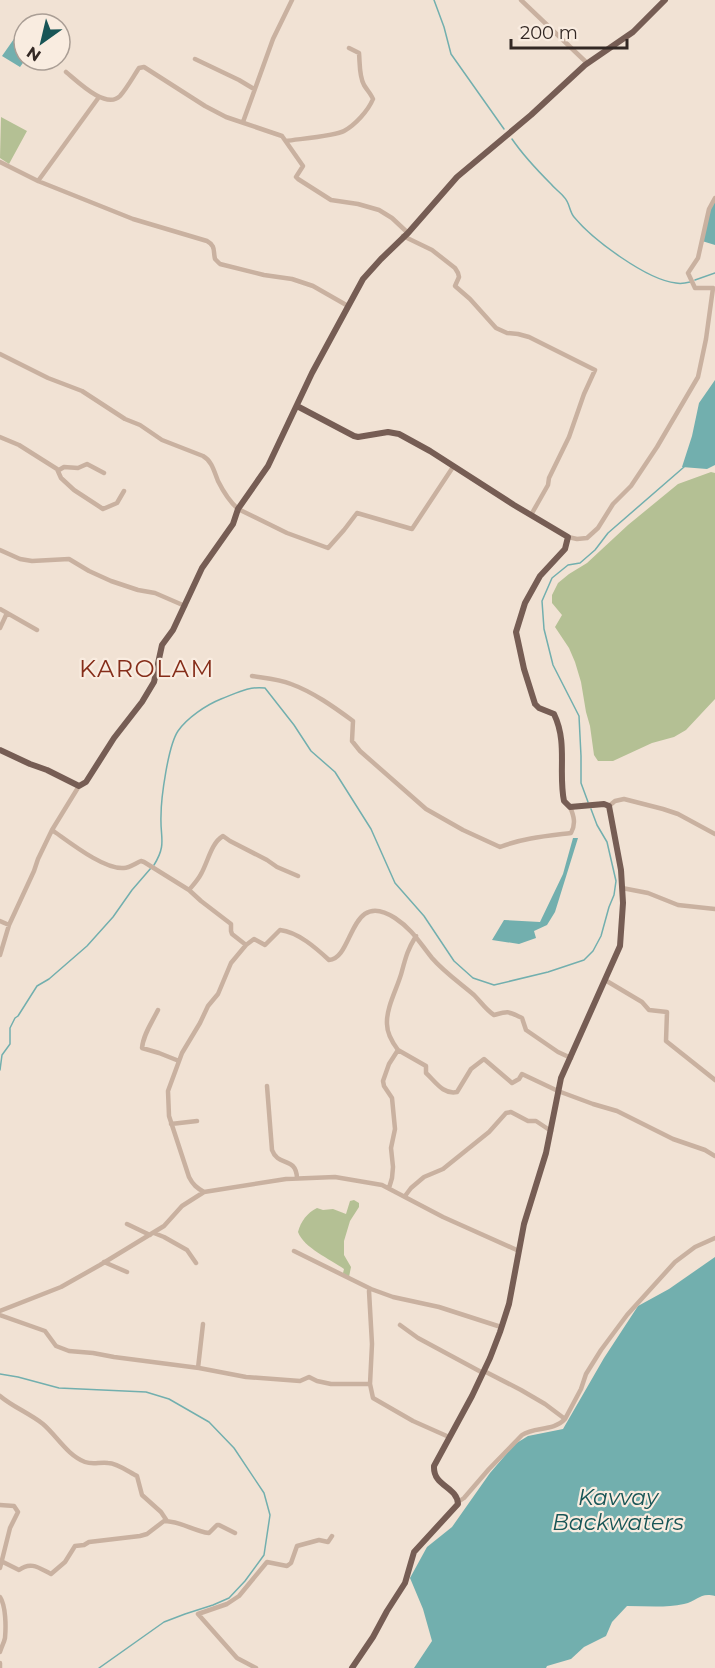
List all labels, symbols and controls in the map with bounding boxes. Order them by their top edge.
north arrow [12,12,72,72]
scale bar [511,12,626,50]
text: 200 m [520,22,578,44]
text: N [23,43,45,66]
district label: KAROLAM [79,654,215,683]
water label: Kavvay Backwaters [552,1484,684,1536]

